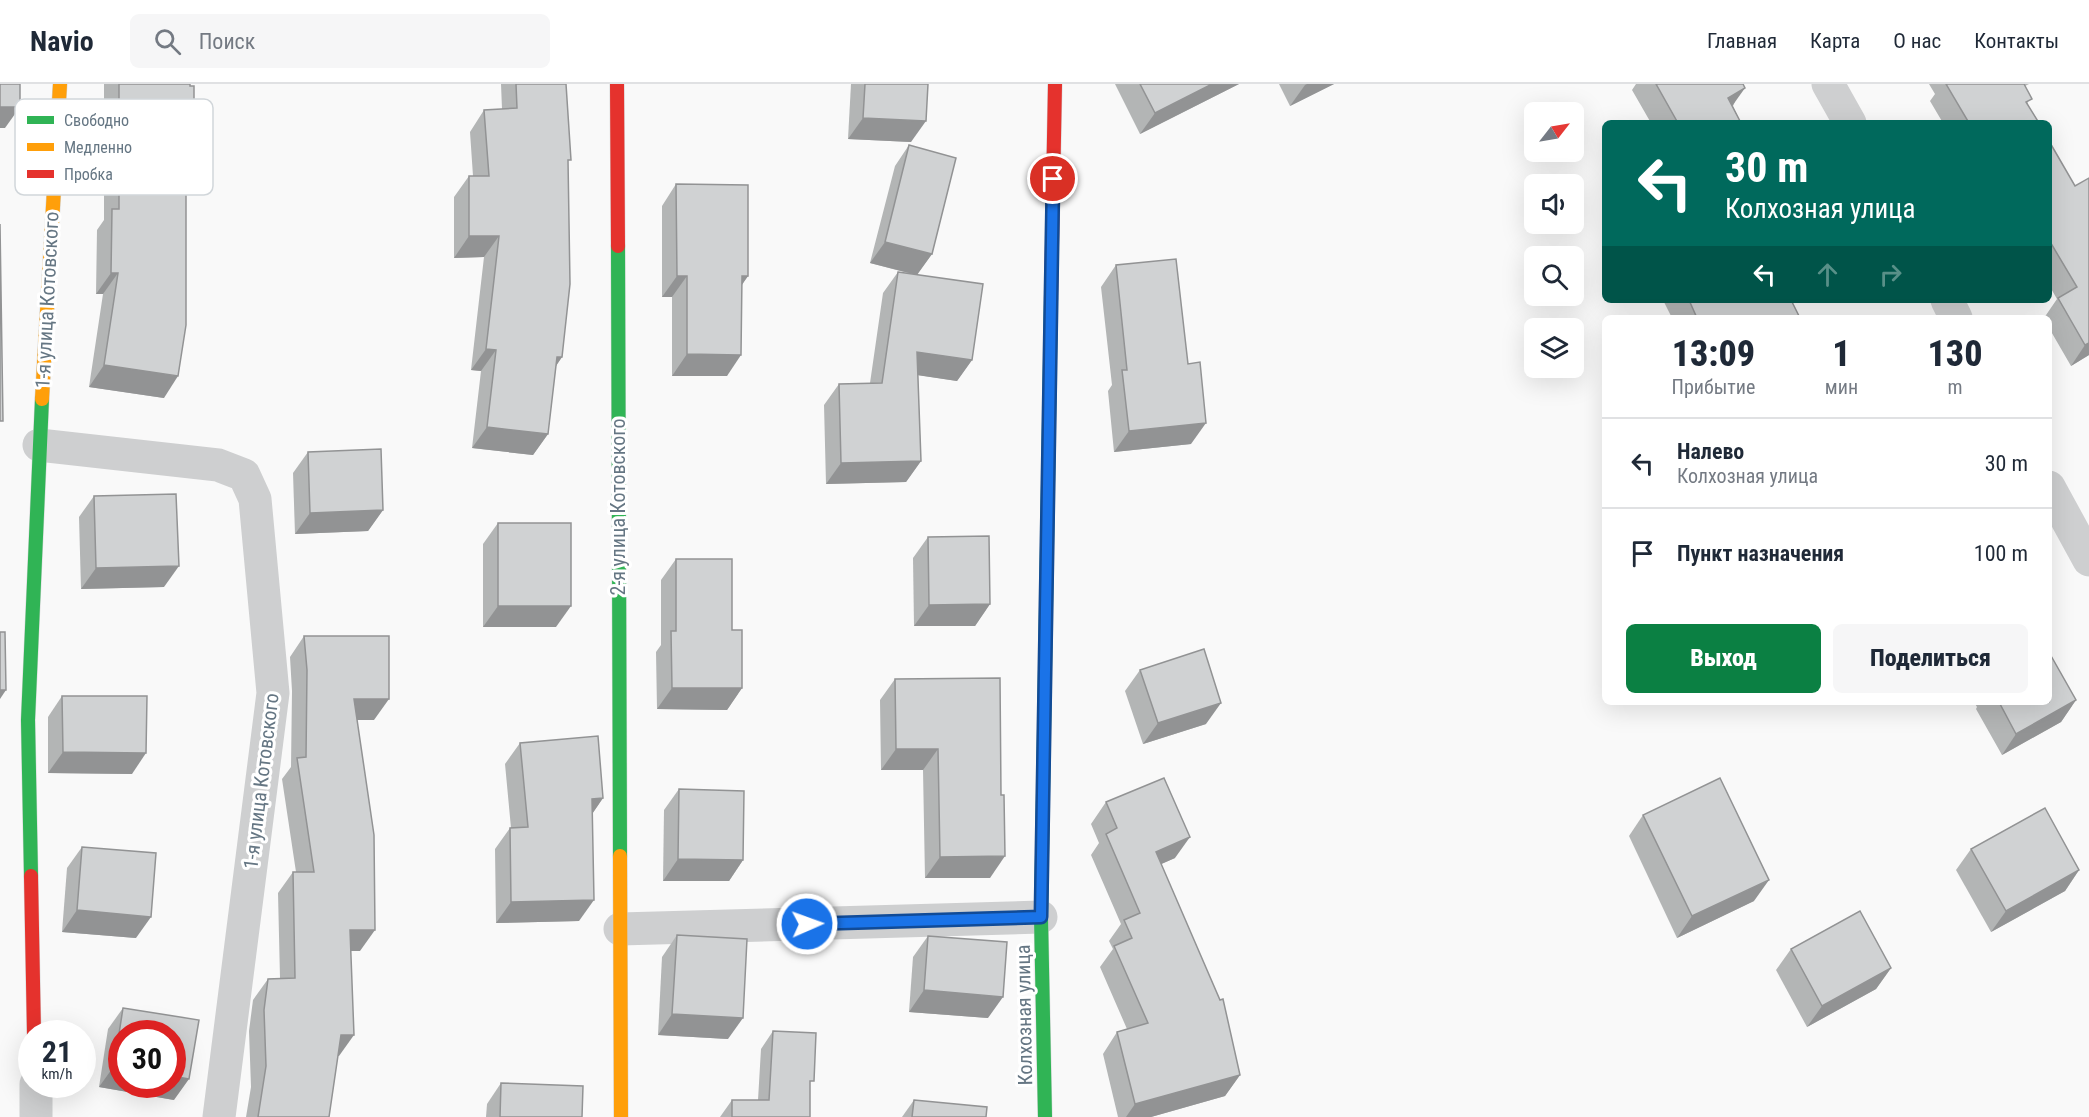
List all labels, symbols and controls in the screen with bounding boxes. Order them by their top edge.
search box [130,14,550,68]
text: Navio [30,25,94,58]
icon: search [151,25,184,58]
text: Поиск [199,29,255,54]
text: Главная [1707,29,1777,53]
text: Карта [1810,29,1860,53]
text: О нас [1893,29,1941,53]
text: Контакты [1974,29,2059,53]
legend [15,99,213,195]
north arrow [1524,102,1584,162]
map controls [1524,102,1584,378]
text: Свободно [64,111,129,130]
text: Медленно [64,138,132,157]
text: 30 m [1725,143,1808,192]
icon: left [1626,144,1704,222]
pin [1027,153,1078,204]
icon: arrive [1036,162,1069,195]
text: Пробка [64,165,113,184]
button: sound [1524,174,1584,234]
text: Колхозная улица [1725,193,1915,225]
street label: 1-я улица Котовского [30,211,64,389]
button: search [1524,246,1584,306]
icon: left [1748,258,1781,291]
icon: ahead [1811,258,1844,291]
icon: right [1874,258,1907,291]
button: layers [1524,318,1584,378]
text: 13:09 [1672,333,1755,375]
text: 1 [1832,333,1851,375]
text: 130 [1928,333,1982,375]
text: Прибытие [1671,375,1755,399]
text: мин [1825,375,1858,399]
text: m [1947,375,1963,399]
street label: 2-я улица Котовского [606,419,630,595]
text: Налево [1677,439,1744,464]
icon: left [1626,447,1659,480]
text: 30 m [1985,451,2028,476]
text: Колхозная улица [1677,464,1818,488]
icon: arrive [1626,537,1659,570]
text: Пункт назначения [1677,541,1844,566]
text: 100 m [1974,541,2028,566]
button: Выход [1626,624,1821,693]
button: Поделиться [1833,624,2028,693]
street label: 1-я улица Котовского [238,692,284,870]
position arrow [775,892,839,956]
street label: Колхозная улица [1011,944,1037,1086]
speed limit sign: 30 [108,1020,186,1098]
text: 21 [42,1034,72,1069]
text: km/h [42,1065,72,1083]

